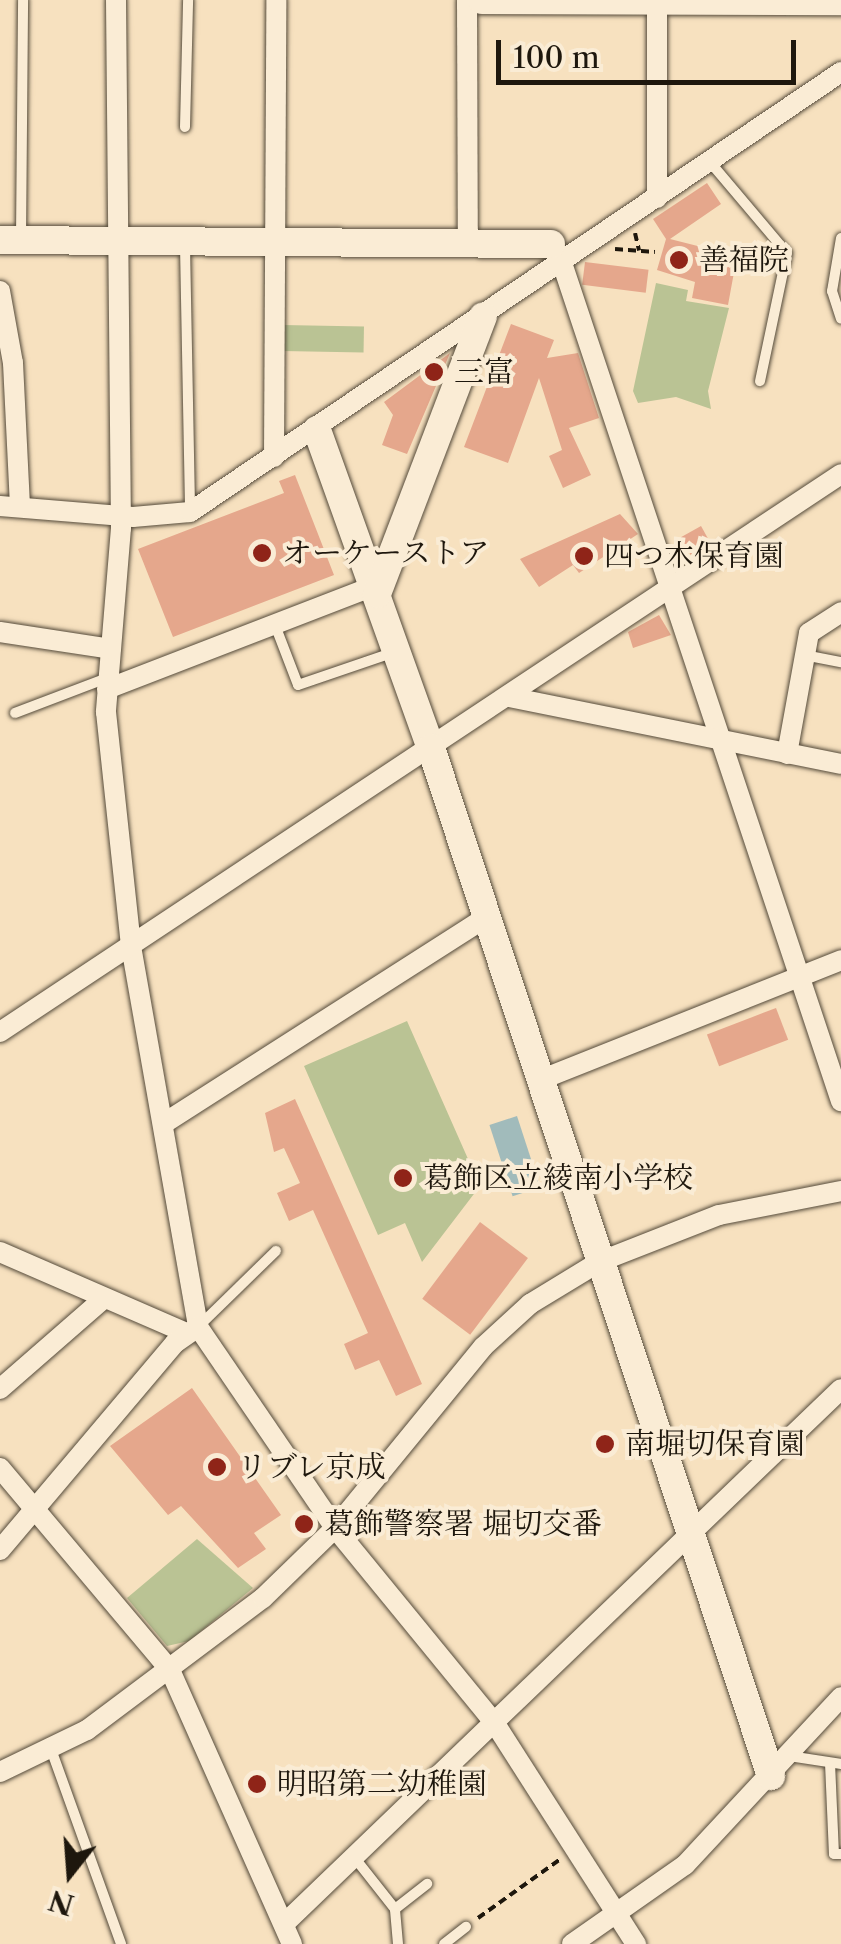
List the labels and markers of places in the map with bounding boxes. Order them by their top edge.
place label: 善福院 [699,242,789,278]
marker: 善福院 [668,249,690,271]
place label: 三富 [454,354,514,390]
marker: 三富 [423,361,445,383]
place label: オーケーストア [282,535,492,571]
place label: 四つ木保育園 [604,538,784,574]
marker: オーケーストア [251,542,273,564]
marker: 四つ木保育園 [573,545,595,567]
place label: 葛飾区立綾南小学校 [423,1160,693,1196]
marker: 葛飾区立綾南小学校 [392,1167,414,1189]
place label: 南堀切保育園 [625,1426,805,1462]
marker: 南堀切保育園 [594,1433,616,1455]
place label: リブレ京成 [237,1449,387,1485]
marker: リブレ京成 [206,1456,228,1478]
place label: 葛飾警察署 堀切交番 [324,1506,602,1542]
marker: 葛飾警察署 堀切交番 [293,1513,315,1535]
place label: 明昭第二幼稚園 [277,1766,487,1802]
marker: 明昭第二幼稚園 [246,1773,268,1795]

